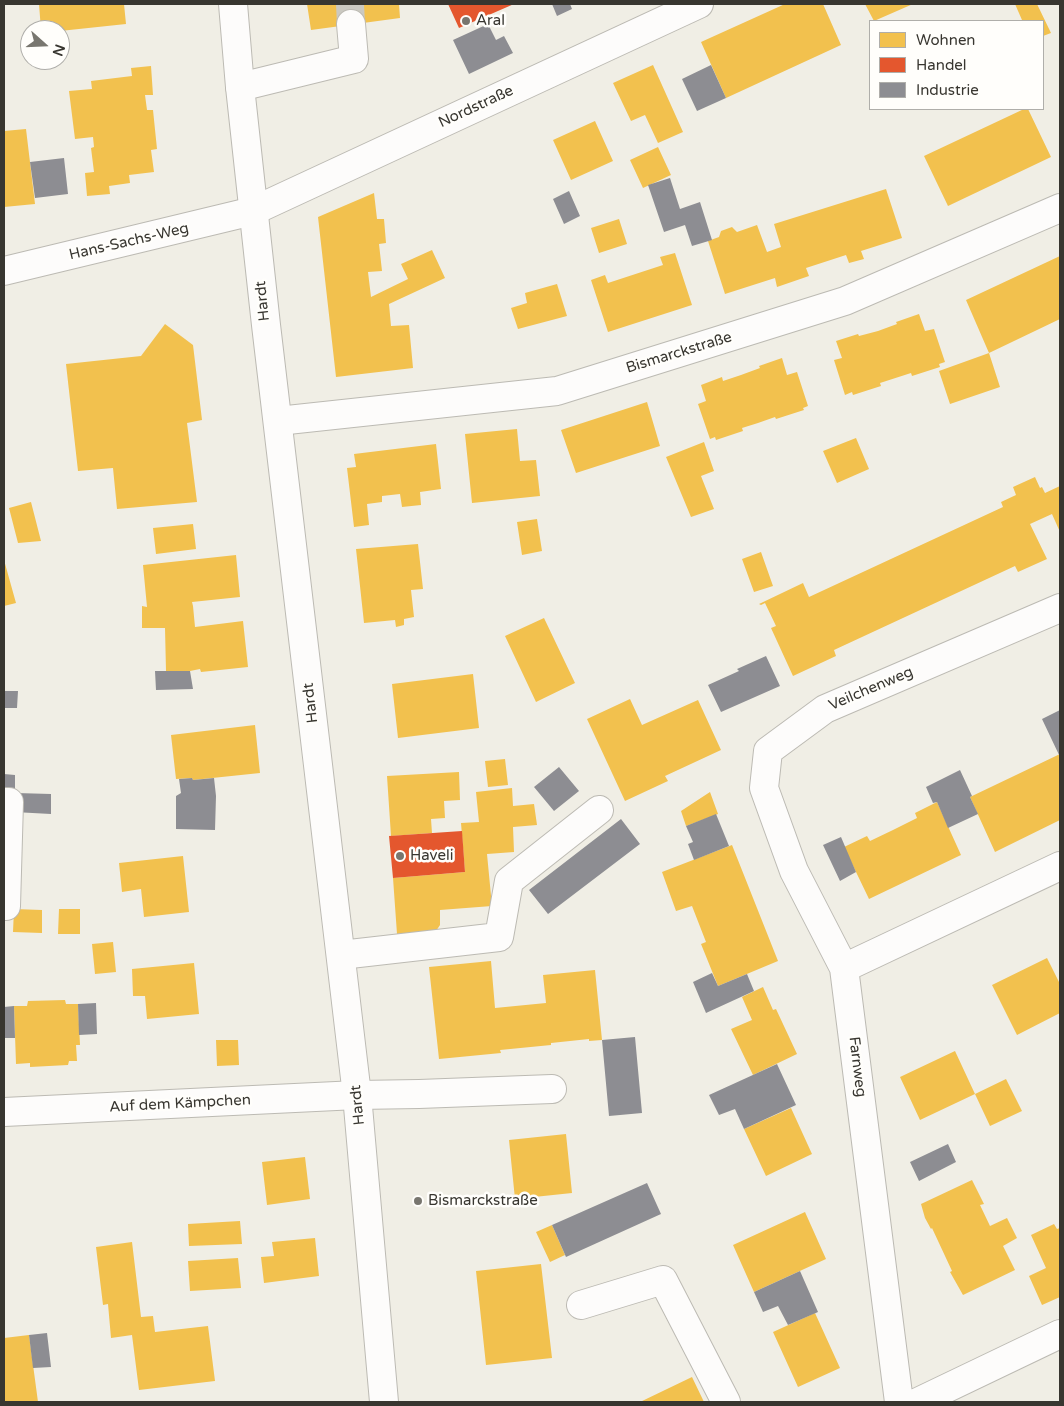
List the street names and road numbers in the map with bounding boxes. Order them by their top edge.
street label: Nordstraße [436,82,516,132]
street label: Hans-Sachs-Weg [67,219,191,265]
street label: Hardt [252,280,274,322]
street label: Bismarckstraße [624,328,734,378]
street label: Veilchenweg [826,663,916,715]
street label: Hardt [300,682,322,724]
street label: Farnweg [844,1036,870,1098]
street label: Hardt [347,1084,369,1126]
street label: Auf dem Kämpchen [109,1091,251,1117]

